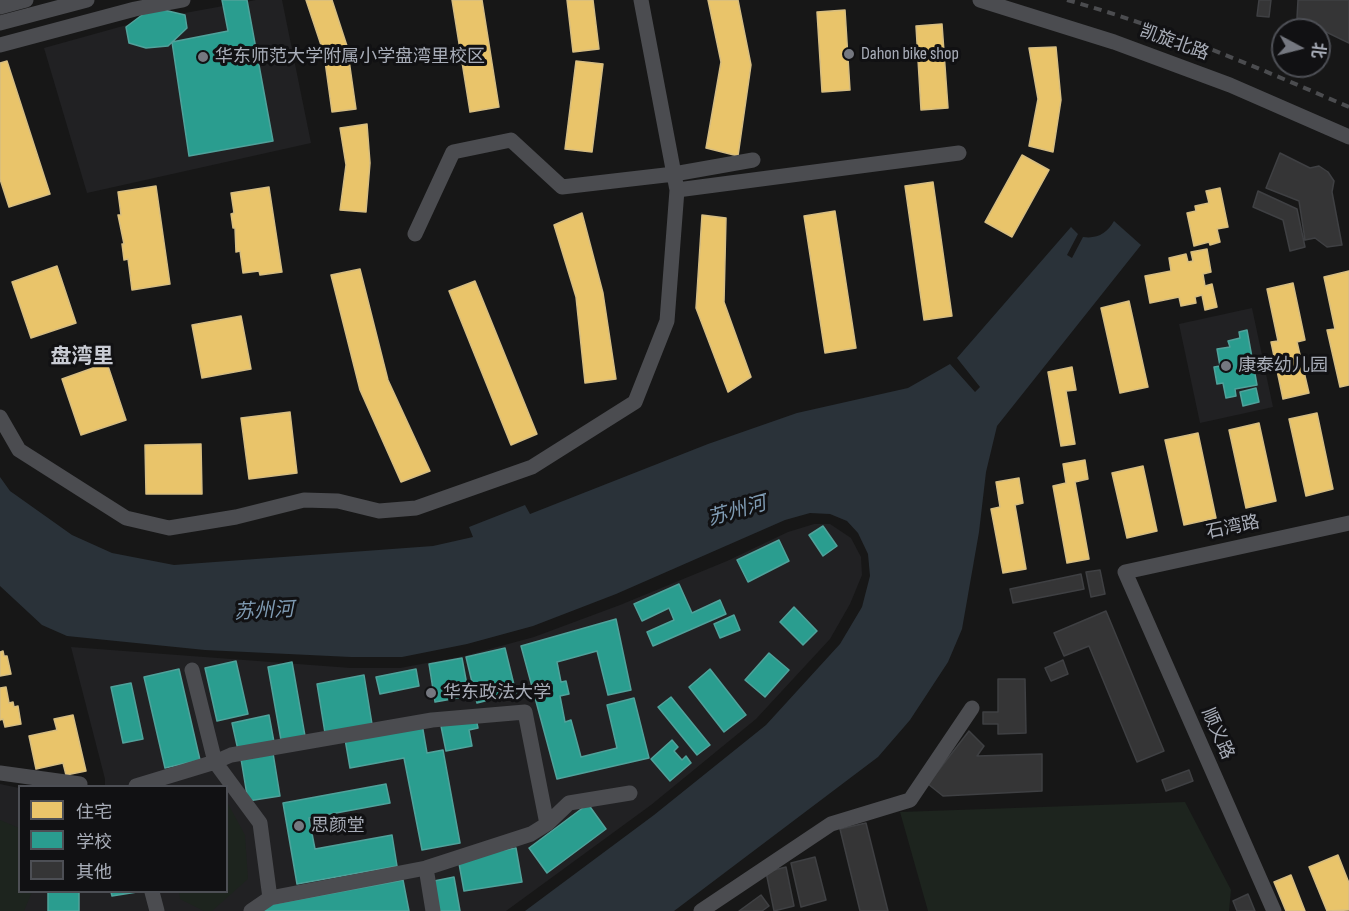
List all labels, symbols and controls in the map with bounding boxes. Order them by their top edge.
north arrow [1271,18,1331,78]
street label: 凯旋北路 [1136,21,1212,65]
text: 北 [1307,41,1328,59]
place label: Dahon bike shop [861,43,959,65]
place label: 华东师范大学附属小学盘湾里校区 [215,46,485,68]
marker: Dahon bike shop [842,47,856,61]
marker: 华东师范大学附属小学盘湾里校区 [196,50,210,64]
district label: 盘湾里 [51,345,113,371]
place label: 康泰幼儿园 [1238,355,1328,377]
marker: 康泰幼儿园 [1219,359,1233,373]
water label: 苏州河 [705,492,769,532]
street label: 石湾路 [1204,512,1262,544]
water label: 苏州河 [233,598,295,626]
place label: 华东政法大学 [443,682,551,704]
marker: 华东政法大学 [424,686,438,700]
street label: 顺义路 [1196,705,1238,763]
legend [18,785,228,893]
text: 住宅 [76,802,112,823]
place label: 思颜堂 [311,815,365,837]
marker: 思颜堂 [292,819,306,833]
text: 学校 [76,832,112,853]
text: 其他 [76,862,112,883]

